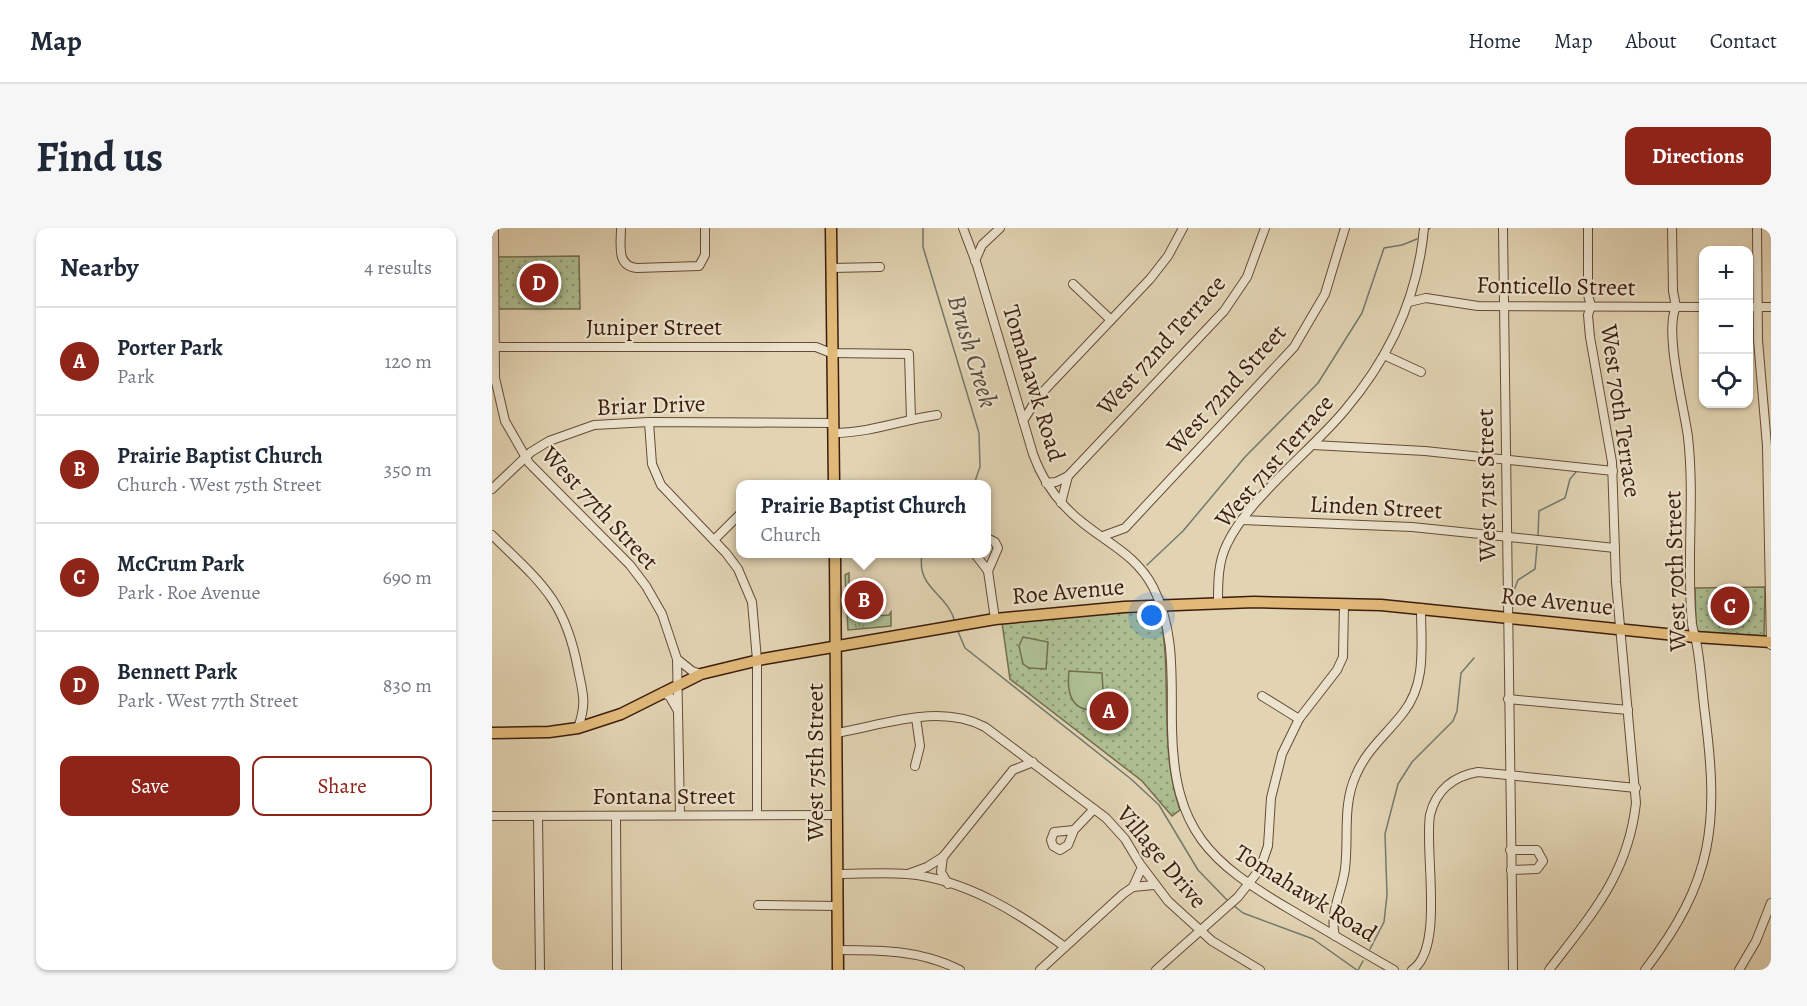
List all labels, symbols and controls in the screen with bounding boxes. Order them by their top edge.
text: Map [30,22,82,60]
text: Home [1468,27,1521,55]
text: Map [1554,27,1592,55]
text: About [1625,27,1677,55]
text: Contact [1710,27,1777,55]
button: Directions [1625,127,1771,185]
text: Find us [36,128,163,185]
map controls [1699,246,1753,408]
button: + [1699,246,1753,300]
text: Nearby [60,250,139,285]
text: 4 results [364,254,432,281]
pin: D [520,260,558,306]
street label: West 72nd Terrace [1089,268,1233,423]
street label: Fonticello Street [1476,269,1636,303]
water label: Brush Creek [939,290,1006,412]
button: − [1699,300,1753,354]
street label: Tomahawk Road [995,301,1073,465]
street label: Juniper Street [586,311,722,343]
street label: West 72nd Street [1158,317,1293,462]
street label: West 70th Terrace [1593,321,1649,500]
text: Porter Park [117,333,223,363]
text: A [73,348,86,375]
text: 120 m [384,348,432,375]
button: locate [1699,354,1753,408]
text: Park [117,363,155,390]
street label: Briar Drive [596,387,706,423]
street label: West 71st Terrace [1207,388,1341,535]
street label: West 71st Street [1469,408,1503,563]
street label: West 77th Street [534,438,666,577]
text: Prairie Baptist Church [117,441,323,471]
text: B [73,456,86,483]
text: 350 m [384,456,432,483]
text: Church · West 75th Street [117,471,322,498]
popup [736,480,991,558]
street label: Linden Street [1309,488,1443,526]
street label: West 70th Street [1656,490,1694,653]
text: Prairie Baptist Church [761,491,966,521]
text: Church [761,521,821,548]
text: McCrum Park [117,549,244,579]
text: C [73,564,86,591]
text: 690 m [382,564,432,591]
street label: Roe Avenue [1010,570,1126,612]
pin: B [844,578,884,622]
text: Park · Roe Avenue [117,579,260,606]
street label: Roe Avenue [1499,579,1615,623]
pin: C [1710,584,1750,628]
your location [1137,601,1166,630]
text: Bennett Park [117,657,237,687]
text: D [73,672,86,699]
text: 830 m [383,672,432,699]
street label: West 75th Street [799,683,831,842]
text: Park · West 77th Street [117,687,298,714]
pin: A [1090,688,1128,734]
button: Save [60,756,240,816]
button: Share [252,756,432,816]
street label: Fontana Street [592,780,736,812]
street label: Village Drive [1109,798,1214,915]
street label: Tomahawk Road [1229,837,1383,950]

